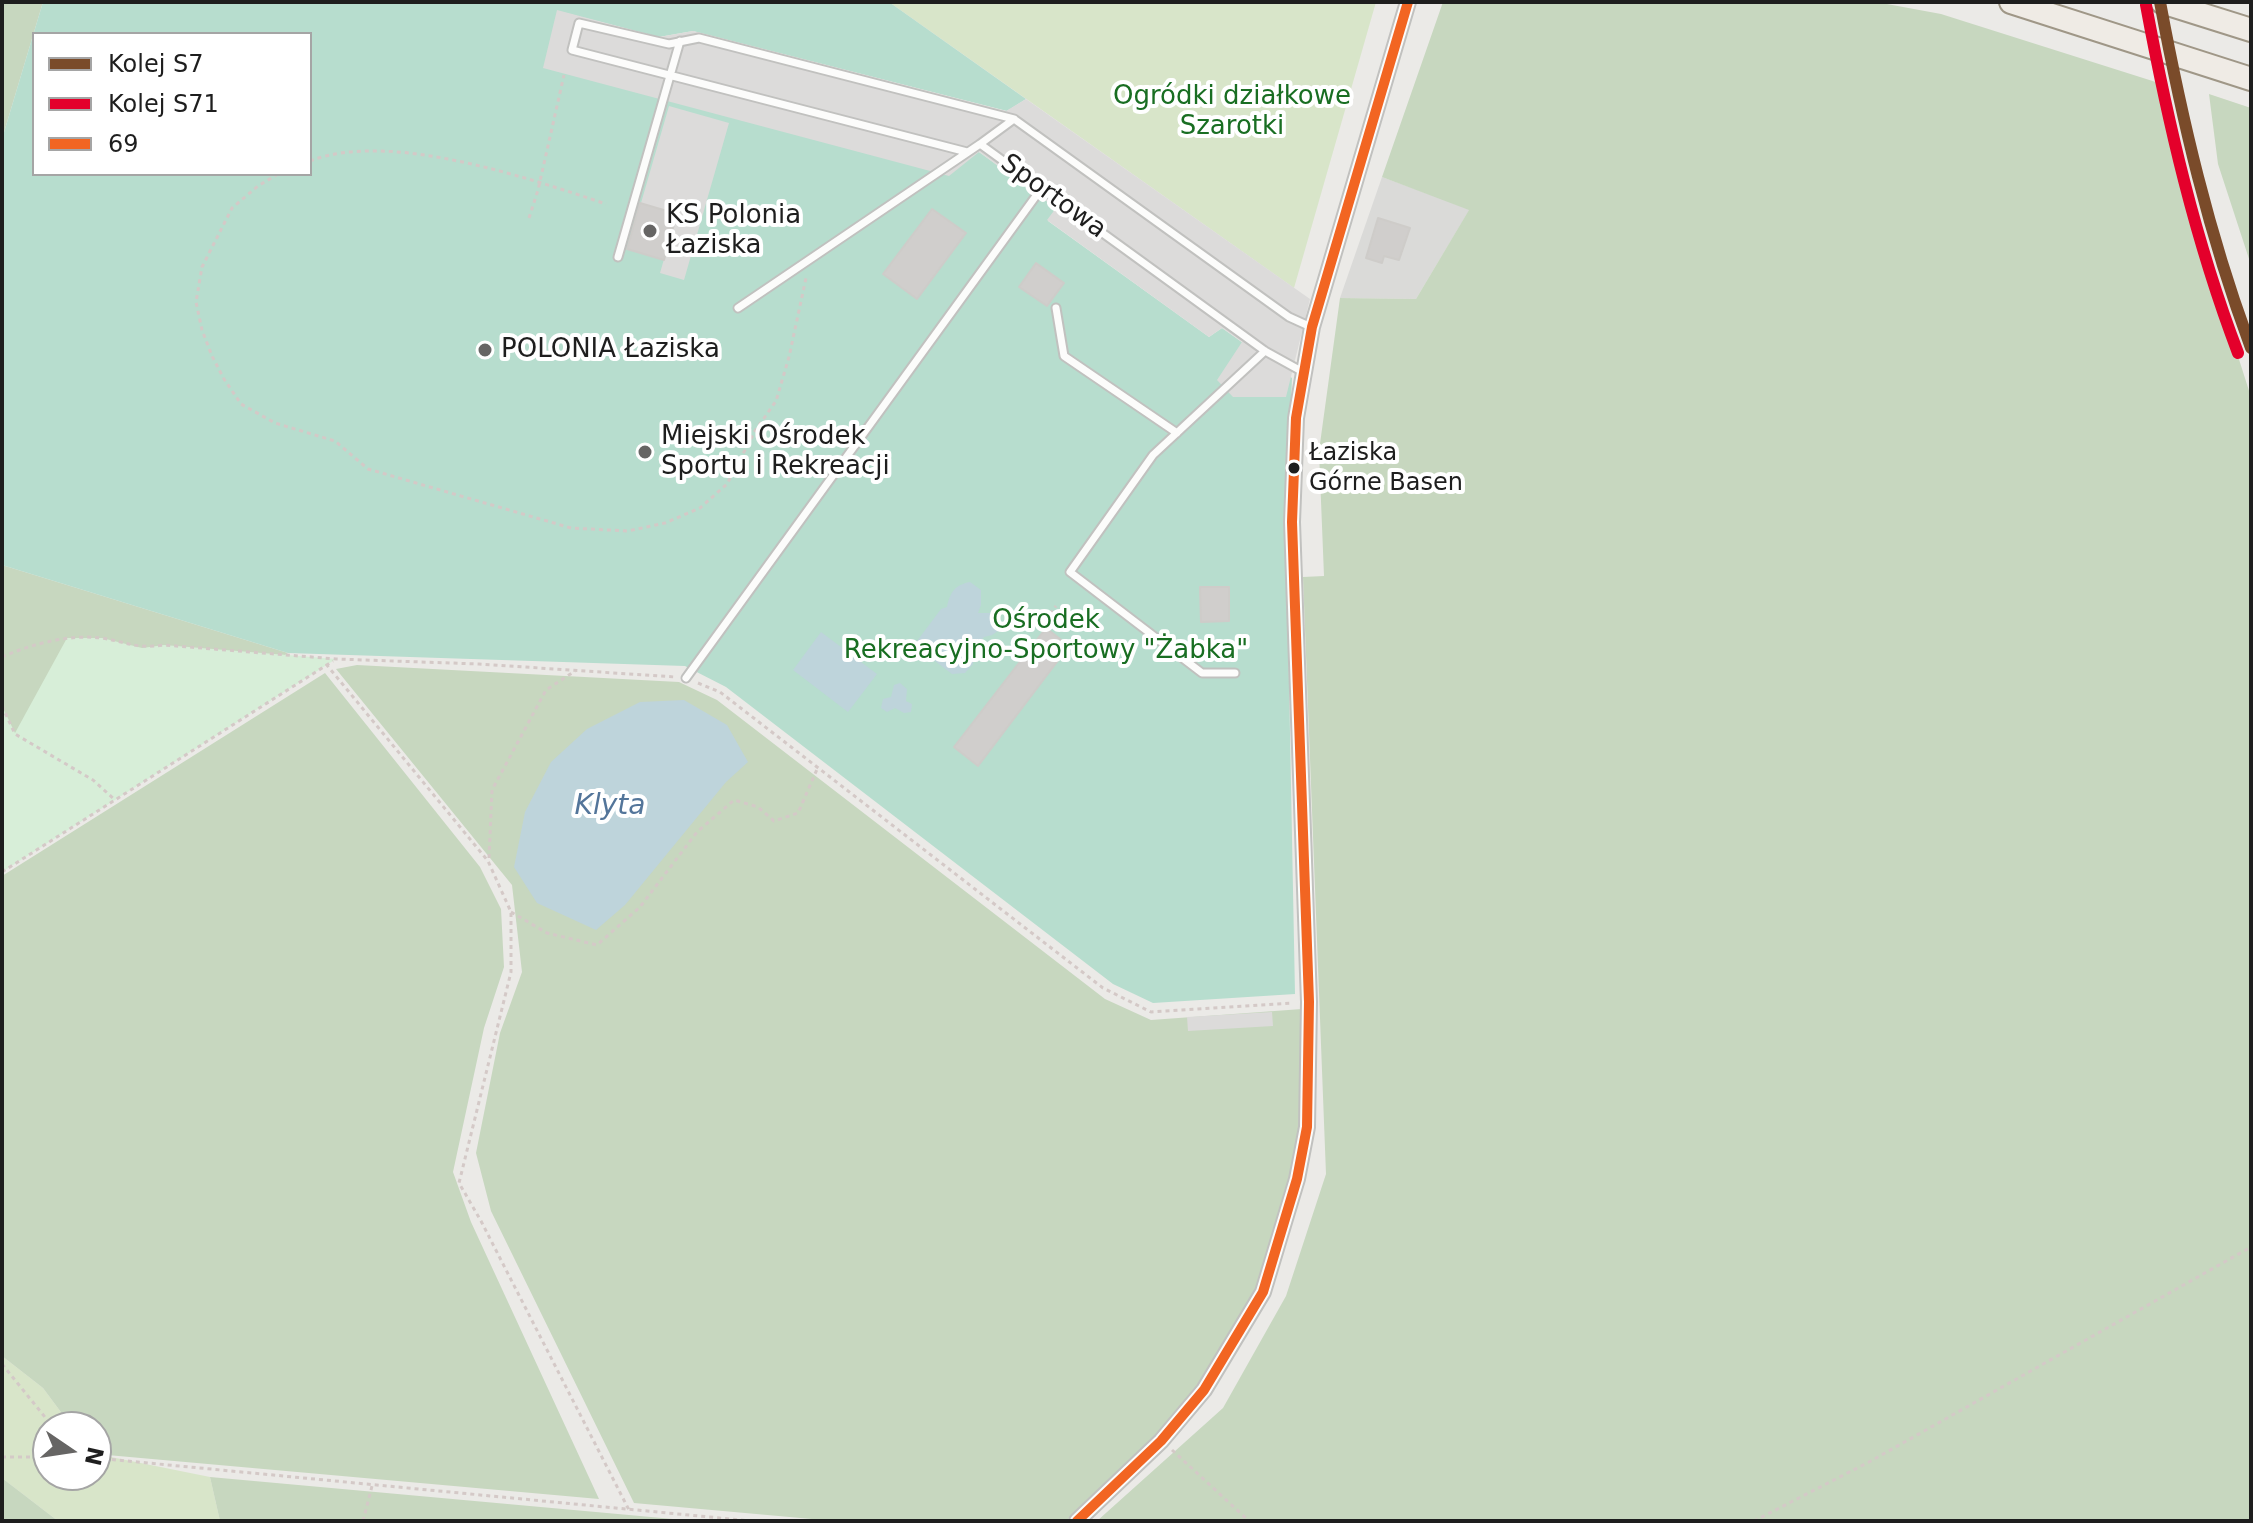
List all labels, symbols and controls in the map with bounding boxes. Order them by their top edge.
legend [32,32,312,176]
text: Kolej S7 [108,50,203,78]
park label: Ogródki działkowe Szarotki [1113,81,1351,142]
text: Kolej S71 [108,90,219,118]
text: 69 [108,130,139,158]
street label: Sportowa [994,148,1112,246]
place label: KS Polonia Łaziska [666,200,801,262]
marker: KS Polonia Łaziska [641,222,659,240]
place label: POLONIA Łaziska [501,334,720,366]
marker: POLONIA Łaziska [476,341,494,359]
place label: Miejski Ośrodek Sportu i Rekreacji [661,421,890,482]
place label: Łaziska Górne Basen [1309,440,1463,496]
marker: Miejski Ośrodek Sportu i Rekreacji [636,443,654,461]
marker: Łaziska Górne Basen [1286,460,1302,476]
park label: Ośrodek Rekreacyjno-Sportowy "Żabka" [844,605,1248,666]
water label: Klyta [575,790,645,824]
north arrow [32,1411,112,1491]
text: N [80,1444,108,1468]

